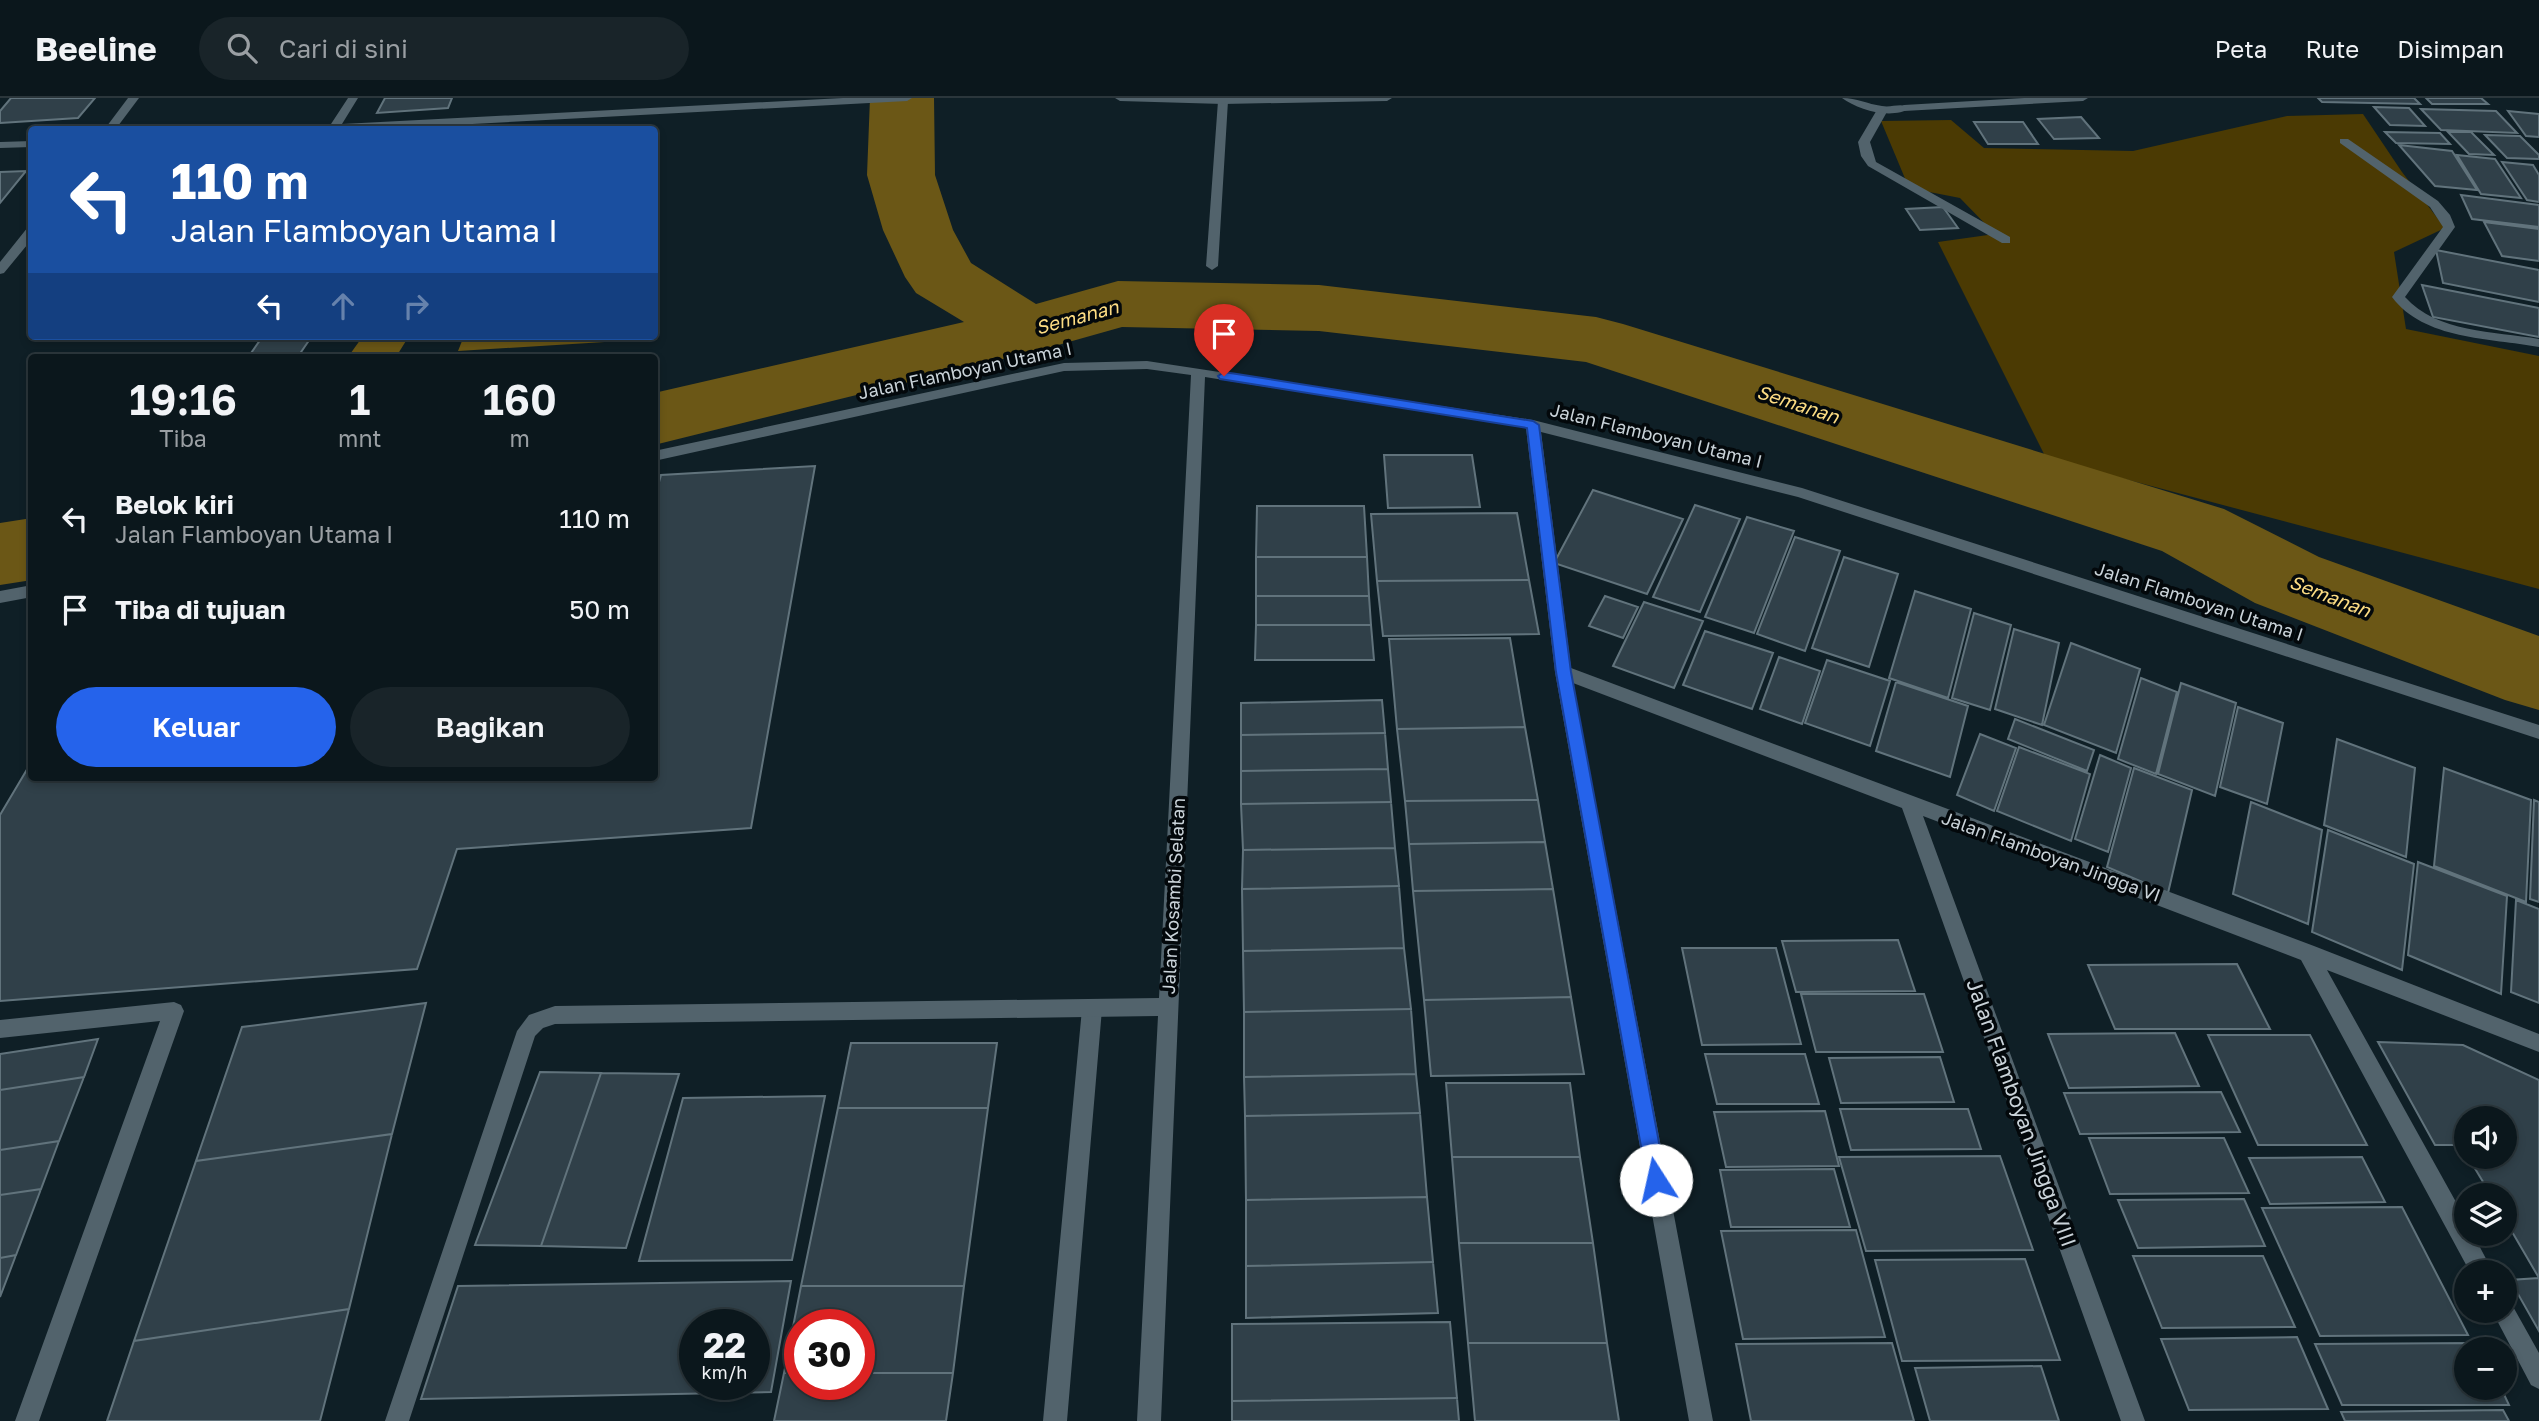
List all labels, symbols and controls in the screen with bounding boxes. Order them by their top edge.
search box [199,17,689,80]
text: Beeline [35,29,157,68]
icon: search [223,29,261,67]
text: Cari di sini [279,33,408,64]
text: Peta [2215,34,2267,63]
text: Rute [2305,34,2359,63]
text: Disimpan [2397,34,2504,63]
text: 110 m [171,151,308,210]
icon: left [56,154,147,245]
text: Jalan Flamboyan Utama I [171,211,558,249]
icon: left [251,287,289,325]
icon: ahead [324,287,362,325]
icon: right [397,287,435,325]
water label: Semanan [1033,294,1122,339]
pin [1194,304,1254,376]
icon: arrive [1205,315,1243,353]
street label: Jalan Flamboyan Utama I [856,337,1074,403]
text: 19:16 [129,374,237,424]
text: 1 [349,374,370,424]
text: 160 [483,374,557,424]
water label: Semanan [1754,379,1843,428]
street label: Jalan Flamboyan Utama I [1548,398,1765,472]
text: Tiba [159,424,207,452]
text: mnt [338,424,382,452]
text: m [510,424,530,452]
text: Belok kiri [115,489,234,520]
icon: left [56,500,94,538]
text: 110 m [559,503,630,534]
text: Jalan Flamboyan Utama I [115,520,393,548]
street label: Jalan Flamboyan Utama I [2092,557,2306,645]
water label: Semanan [2286,570,2375,622]
icon: arrive [56,591,94,629]
text: Tiba di tujuan [115,594,285,625]
text: 50 m [569,594,630,625]
button: Keluar [56,687,336,767]
button: Bagikan [350,687,630,767]
street label: Jalan Kosambi Selatan [1157,797,1189,995]
street label: Jalan Flamboyan Jingga VI [1939,806,2164,906]
street label: Jalan Flamboyan Jingga VIII [1961,975,2083,1250]
map controls [2454,1106,2517,1400]
button: sound [2454,1106,2517,1169]
position arrow [1619,1143,1693,1217]
button: layers [2454,1183,2517,1246]
button: + [2454,1260,2517,1323]
speed limit sign: 30 [784,1309,875,1400]
text: 22 [703,1324,746,1366]
button: − [2454,1337,2517,1400]
text: km/h [702,1361,747,1383]

